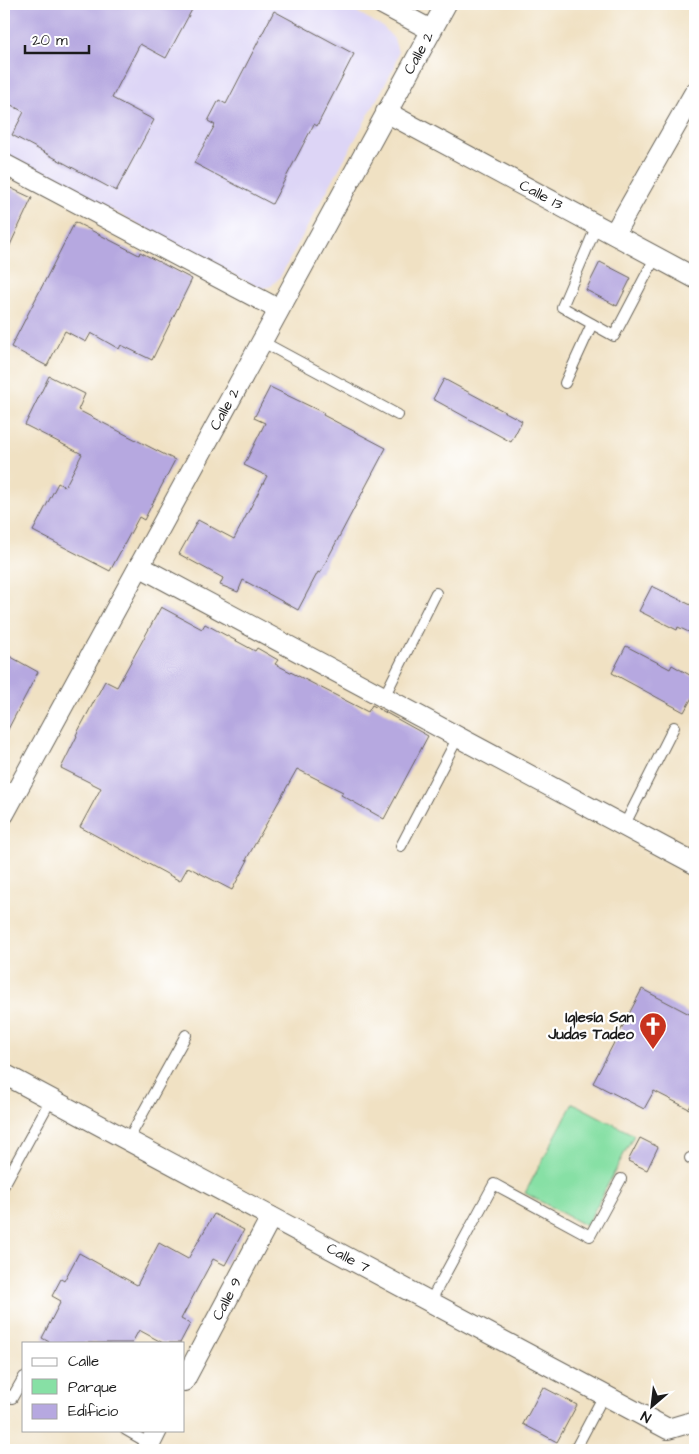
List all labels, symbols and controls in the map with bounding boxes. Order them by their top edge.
scale bar [25,22,89,54]
street label: Calle 2 [399,28,439,78]
text: 20 m [32,30,68,51]
street label: Calle 13 [515,175,567,215]
street label: Calle 2 [205,384,245,434]
place label: Iglesía San Judas Tadeo [547,1007,635,1045]
church icon: Iglesía San Judas Tadeo [638,1011,668,1050]
street label: Calle 7 [323,1238,373,1278]
street label: Calle 9 [207,1274,247,1324]
legend [22,1342,185,1432]
text: Calle [68,1351,99,1372]
text: Parque [68,1377,117,1398]
north arrow [626,1382,676,1432]
text: Edificio [68,1401,119,1422]
text: N [638,1406,655,1427]

